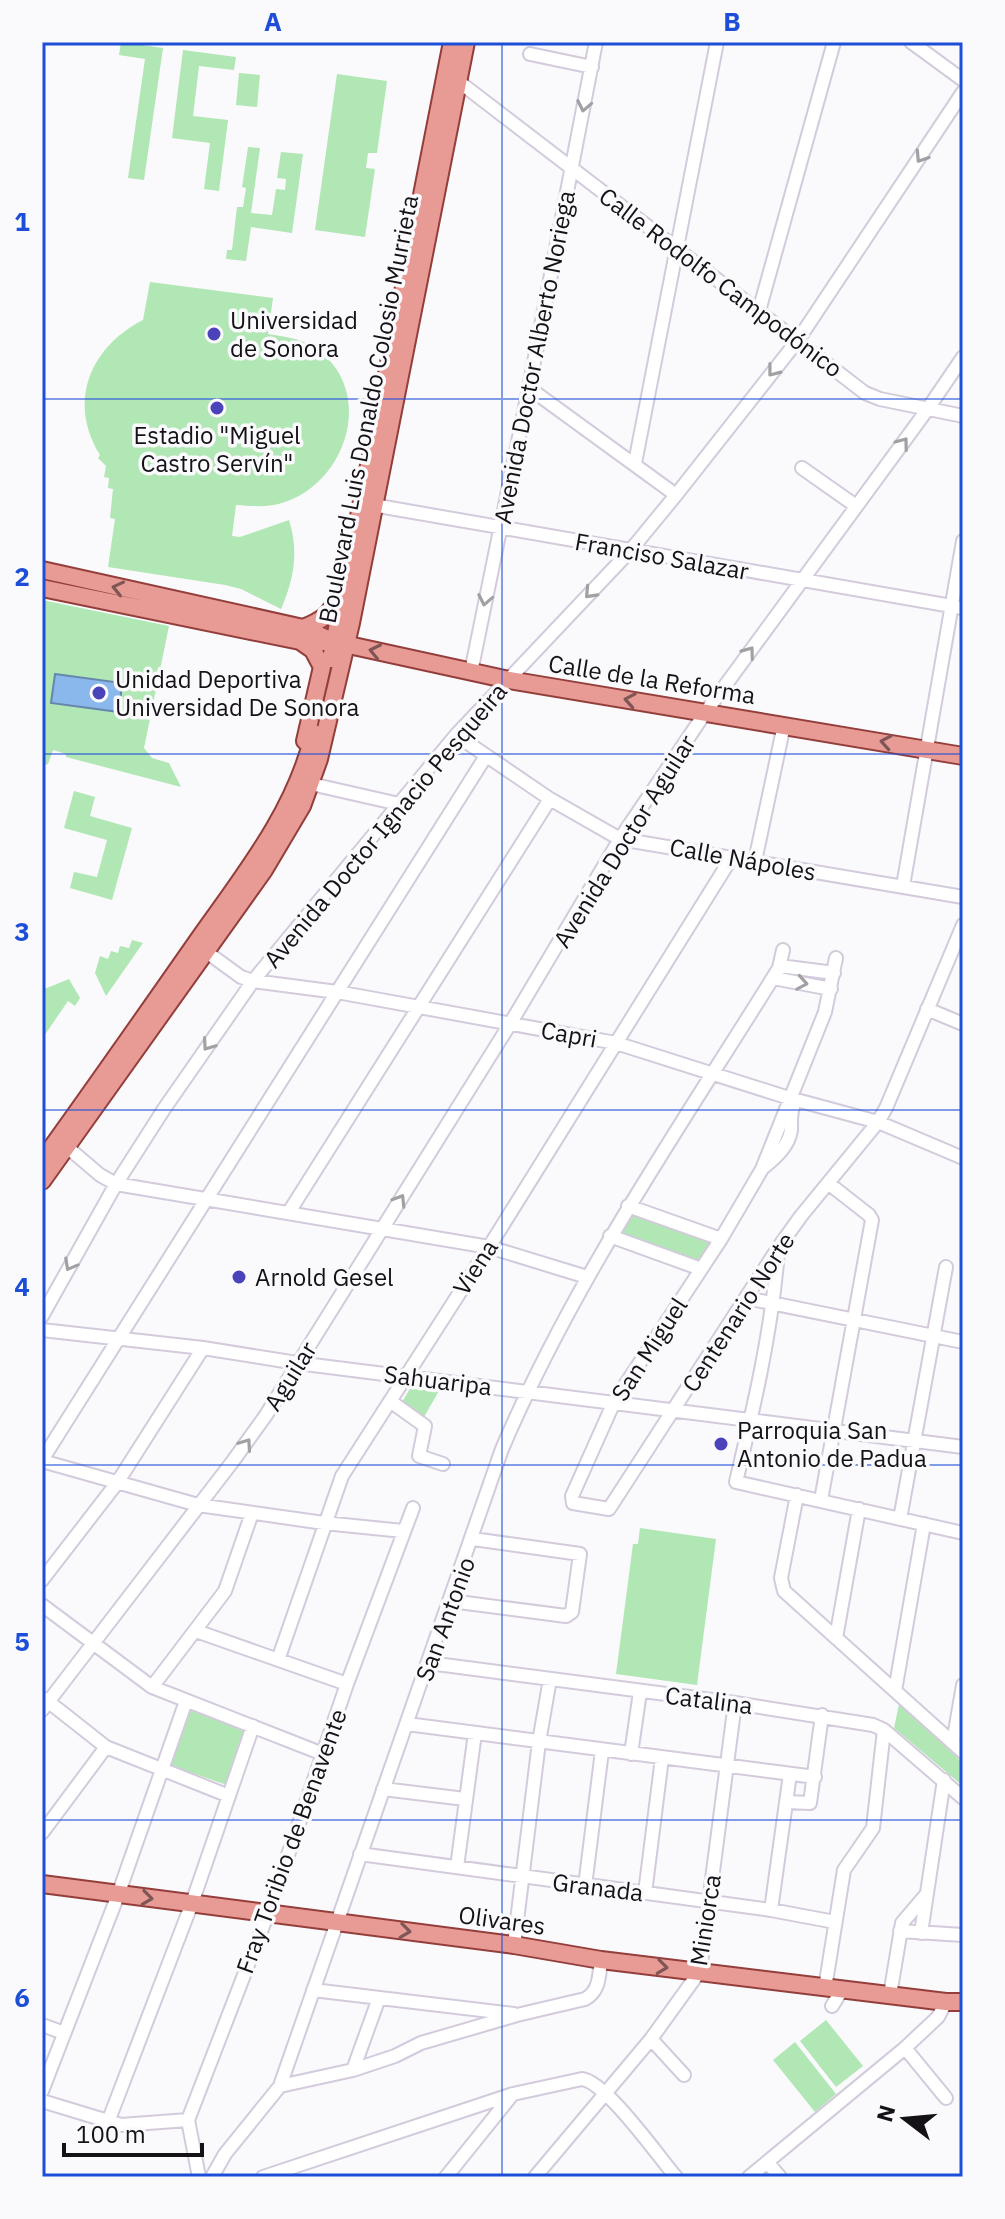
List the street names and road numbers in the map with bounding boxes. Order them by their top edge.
street label: Calle Rodolfo Campodónico [593,180,849,384]
street label: Avenida Doctor Alberto Noriega [486,188,582,526]
street label: Boulevard Luis Donaldo Colosio Murrieta [311,192,425,626]
street label: Franciso Salazar [573,525,752,587]
street label: Calle de la Reforma [546,647,758,711]
street label: Avenida Doctor Ignacio Pesqueira [256,676,514,974]
street label: Avenida Doctor Aguilar [545,728,703,954]
street label: Calle Nápoles [667,830,819,888]
street label: Capri [538,1013,600,1055]
street label: Centenario Norte [674,1226,802,1398]
street label: Viena [445,1233,505,1301]
street label: San Miguel [604,1291,694,1407]
street label: Aguilar [256,1335,324,1417]
street label: Sahuaripa [382,1358,494,1403]
street label: San Antonio [408,1552,482,1686]
street label: Catalina [663,1679,755,1721]
street label: Fray Toribio de Benavente [228,1704,354,1978]
street label: Granada [551,1866,645,1908]
street label: Miniorca [682,1872,728,1968]
street label: Olivares [456,1898,548,1942]

